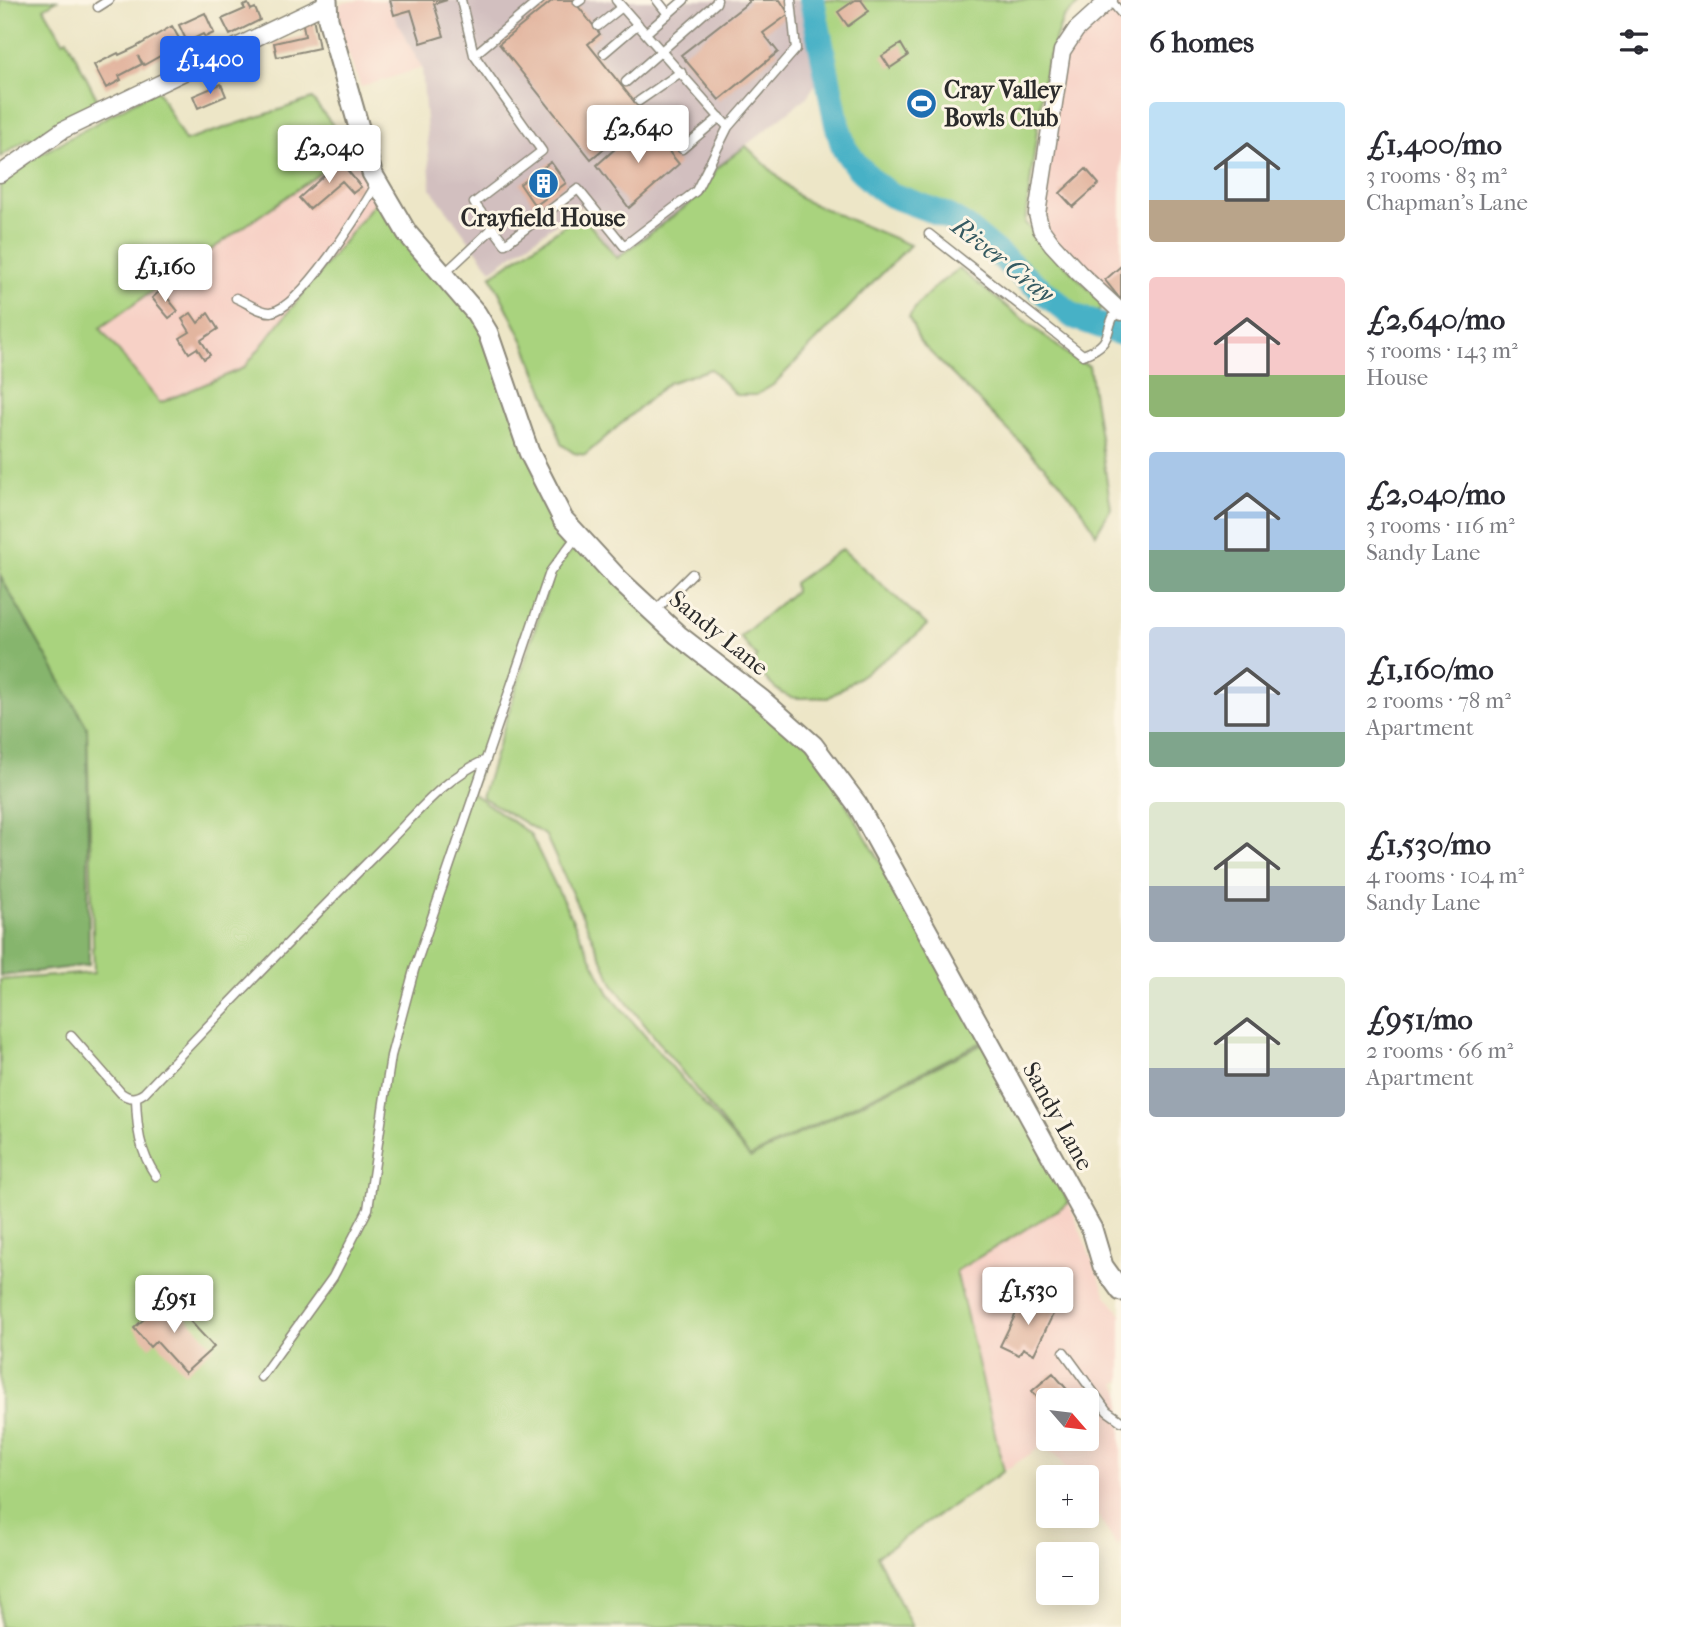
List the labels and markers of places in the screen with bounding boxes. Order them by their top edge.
pin: £1,400 [153,36,267,96]
place label: Cray Valley Bowls Club [944,76,1063,132]
sports icon: Cray Valley Bowls Club [904,87,938,121]
pin: £2,640 [581,106,695,165]
pin: £2,040 [272,125,386,185]
building icon: Crayfield House [526,167,560,201]
place label: Crayfield House [461,204,625,232]
pin: £1,160 [108,244,222,304]
pin: £1,530 [971,1268,1085,1327]
pin: £951 [133,1276,215,1335]

